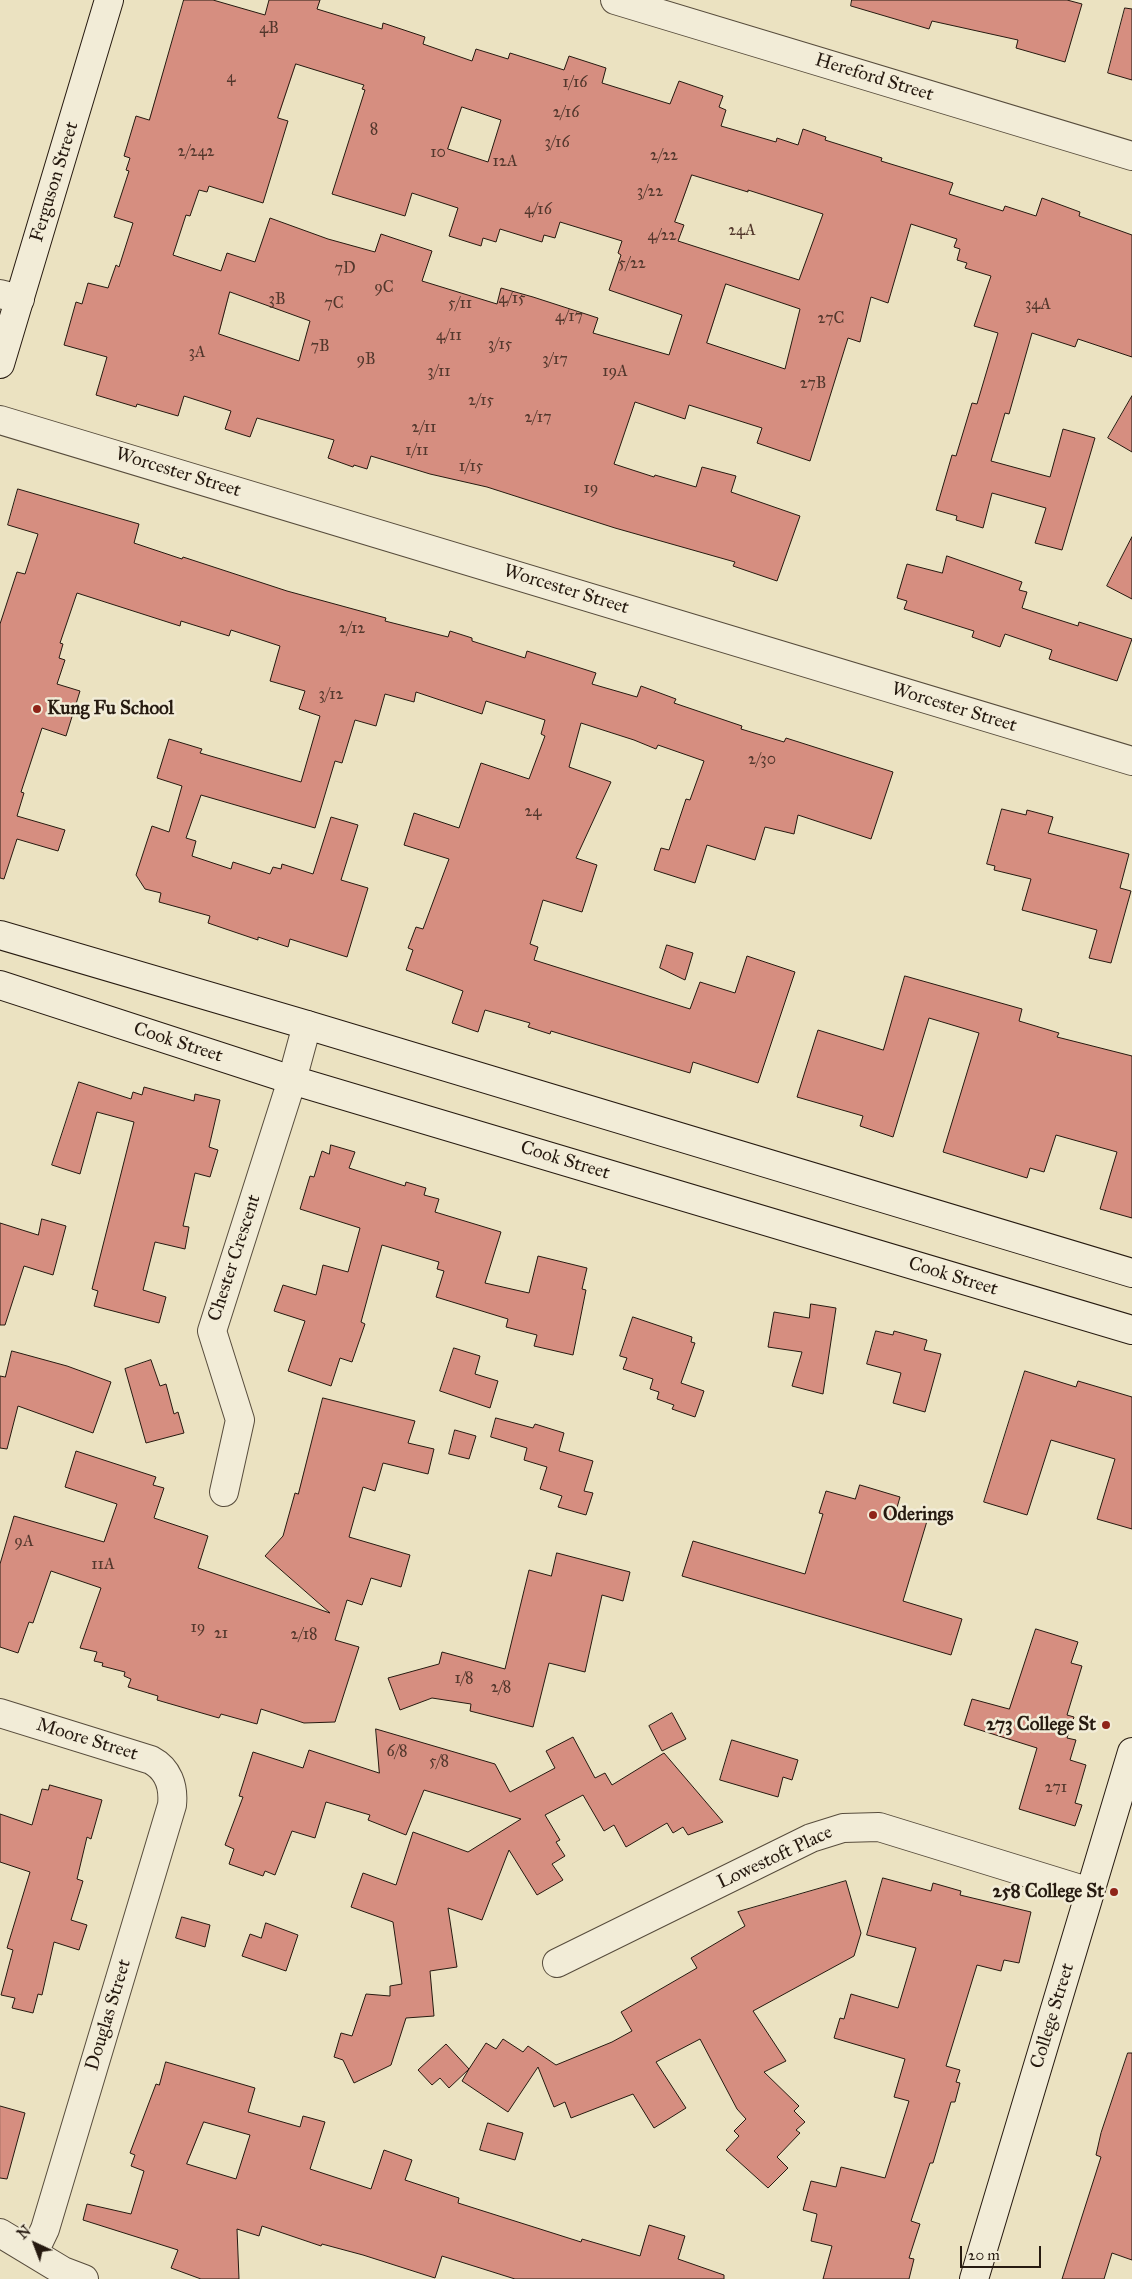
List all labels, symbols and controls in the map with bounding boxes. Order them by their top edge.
house number: 4B [259,19,279,39]
street label: Hereford Street [812,49,936,107]
house number: 4 [227,68,235,88]
house number: 1/16 [562,73,588,93]
house number: 2/16 [553,103,579,123]
street label: Ferguson Street [26,119,84,245]
house number: 8 [370,120,378,140]
house number: 3/16 [544,133,570,153]
house number: 2/242 [178,142,214,162]
house number: 10 [430,143,446,163]
house number: 2/22 [650,146,678,166]
house number: 12A [493,152,517,172]
house number: 3/22 [637,182,663,202]
house number: 4/16 [524,200,552,220]
house number: 24A [728,221,756,241]
house number: 4/22 [648,226,676,246]
house number: 5/22 [618,254,646,274]
house number: 7D [334,259,356,279]
house number: 9C [374,278,394,298]
house number: 4/15 [499,289,525,309]
house number: 3B [269,290,285,310]
house number: 7C [324,294,344,314]
house number: 5/11 [448,294,472,314]
house number: 34A [1025,295,1051,315]
house number: 4/17 [555,307,583,327]
house number: 27C [818,309,844,329]
house number: 4/11 [436,326,462,346]
house number: 3/15 [488,335,512,355]
house number: 7B [310,337,330,357]
house number: 3A [188,343,206,363]
house number: 9B [356,350,376,370]
house number: 3/17 [542,350,568,370]
house number: 3/11 [427,362,451,382]
house number: 19A [602,362,628,382]
house number: 27B [800,374,826,394]
house number: 2/15 [468,391,494,411]
house number: 2/17 [524,408,552,428]
house number: 2/11 [412,418,436,438]
house number: 1/11 [405,441,429,461]
street label: Worcester Street [113,443,243,503]
house number: 1/15 [459,457,483,477]
house number: 19 [584,479,598,499]
street label: Worcester Street [501,560,631,620]
house number: 2/12 [339,619,365,639]
street label: Worcester Street [889,678,1019,738]
house number: 3/12 [319,685,343,705]
place label: Kung Fu School [47,698,174,720]
marker: Kung Fu School [31,703,43,715]
house number: 2/30 [748,750,776,770]
house number: 24 [525,802,541,822]
street label: Cook Street [131,1018,225,1068]
street label: Cook Street [517,1137,613,1185]
street label: Chester Crescent [204,1192,266,1324]
street label: Cook Street [905,1253,1001,1301]
place label: Oderings [883,1504,953,1526]
marker: Oderings [867,1509,879,1521]
house number: 9A [14,1532,34,1552]
house number: 11A [91,1555,115,1575]
house number: 19 [191,1618,205,1638]
house number: 21 [214,1624,228,1644]
house number: 2/18 [290,1625,318,1645]
house number: 1/8 [454,1669,474,1689]
house number: 2/8 [491,1678,511,1698]
street label: Moore Street [33,1714,141,1766]
place label: 273 College St [986,1714,1096,1736]
marker: 273 College St [1100,1719,1112,1731]
house number: 6/8 [386,1742,408,1762]
house number: 5/8 [429,1752,449,1772]
house number: 271 [1045,1778,1067,1798]
street label: Lowestoft Place [714,1821,836,1895]
place label: 258 College St [993,1881,1104,1903]
marker: 258 College St [1108,1886,1120,1898]
street label: Douglas Street [81,1957,137,2073]
street label: College Street [1026,1961,1080,2071]
north arrow [10,2219,60,2269]
text: N [14,2222,35,2243]
scale bar [962,2236,1043,2268]
text: 20 m [968,2246,1000,2264]

